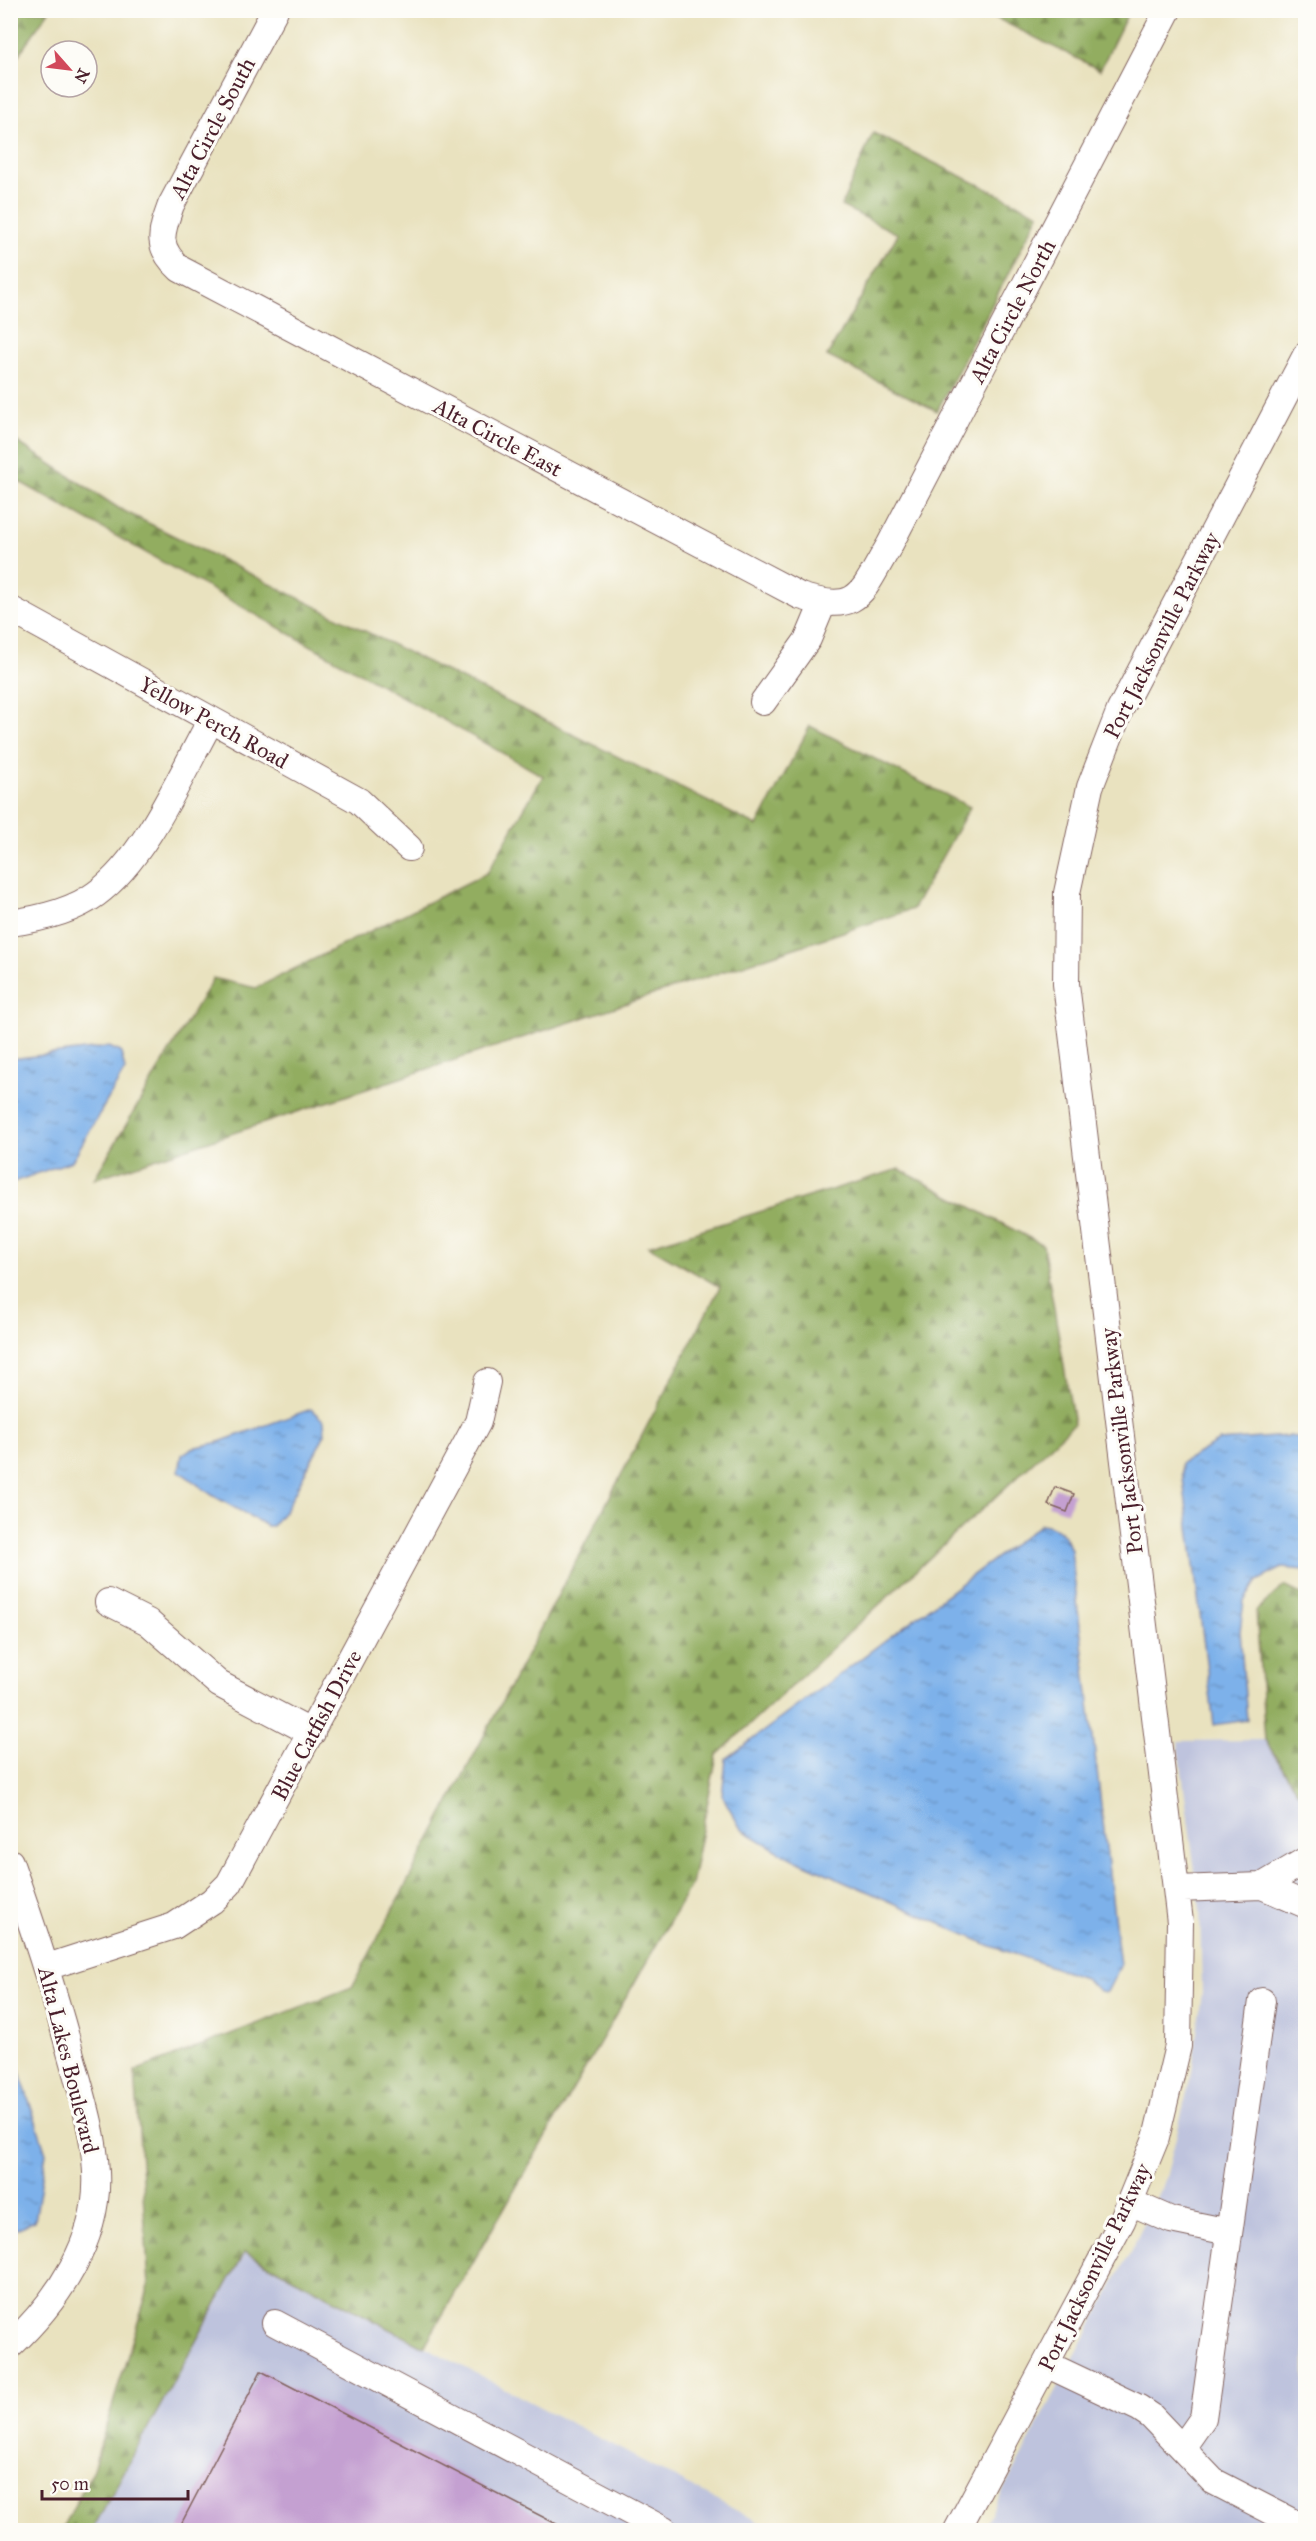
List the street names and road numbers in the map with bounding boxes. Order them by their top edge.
street label: Alta Circle South [163,53,261,205]
street label: Alta Circle North [963,235,1062,388]
street label: Alta Circle East [428,392,567,483]
street label: Port Jacksonville Parkway [1098,527,1226,743]
street label: Yellow Perch Road [135,670,293,775]
street label: Port Jacksonville Parkway [1094,1326,1149,1556]
street label: Blue Catfish Drive [265,1645,367,1805]
street label: Alta Lakes Boulevard [32,1963,105,2156]
street label: Port Jacksonville Parkway [1032,2158,1157,2376]

